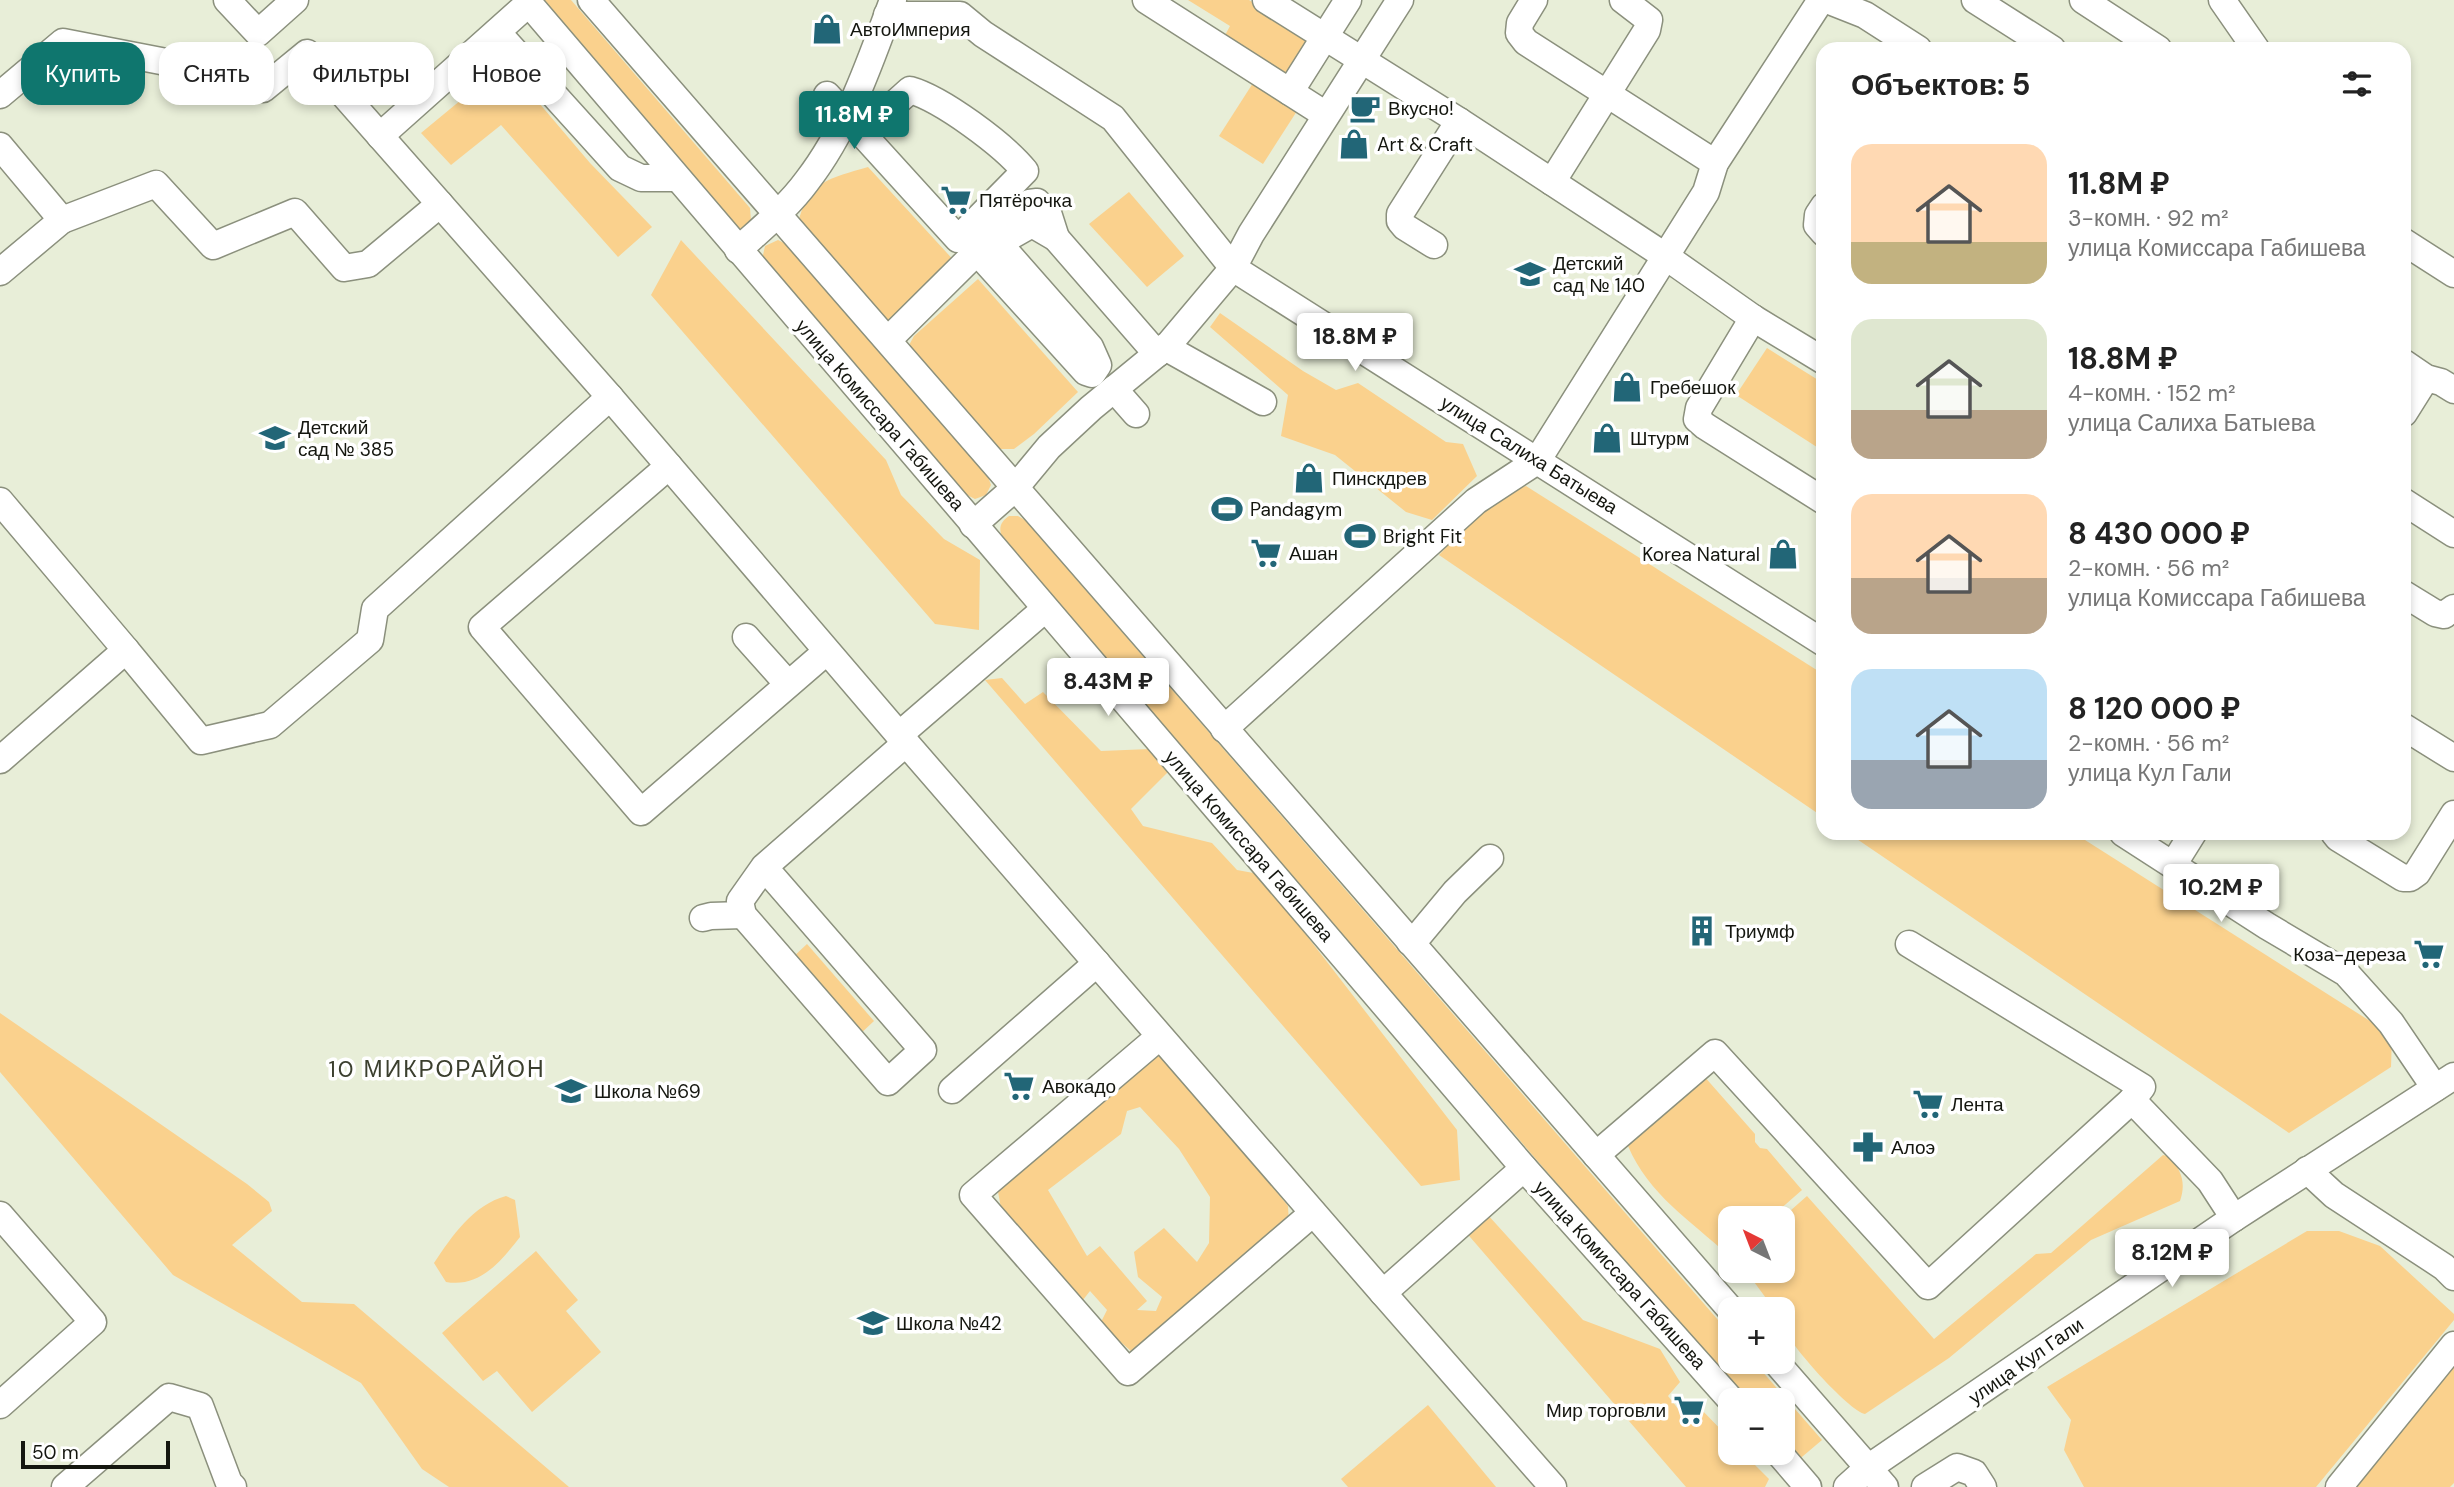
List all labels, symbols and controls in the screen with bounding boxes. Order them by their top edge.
shop icon: АвтоИмперия [810,12,844,46]
place label: АвтоИмперия [850,17,970,42]
chip: Купить [21,42,145,105]
chip: Снять [159,42,274,105]
chip: Фильтры [288,42,434,105]
chip: Новое [448,42,566,105]
text: Объектов: 5 [1851,65,2030,104]
icon: filters [2338,65,2376,103]
cafe icon: Вкусно! [1348,91,1382,125]
pin: 11.8M ₽ [789,92,919,151]
place label: Вкусно! [1388,96,1454,121]
text: 11.8M ₽ [815,99,893,129]
shop icon: Art & Craft [1337,127,1371,161]
place label: Art & Craft [1377,132,1473,157]
text: 11.8M ₽ [2068,164,2170,203]
icon: home [1907,172,1991,256]
supermarket icon: Пятёрочка [939,183,973,217]
place label: Пятёрочка [979,188,1073,213]
text: 3-комн. · 92 m² [2068,203,2229,233]
text: улица Комиссара Габишева [2068,233,2366,263]
place label: Детский сад № 140 [1553,251,1645,298]
school or university icon: Детский сад № 140 [1513,257,1547,291]
street label: улица Комиссара Габишева [790,314,970,516]
pin: 18.8M ₽ [1290,314,1420,373]
text: 18.8M ₽ [1313,321,1397,351]
text: 18.8M ₽ [2068,339,2178,378]
icon: home [1907,347,1991,431]
shop icon: Гребешок [1610,370,1644,404]
place label: Гребешок [1650,375,1736,400]
text: 4-комн. · 152 m² [2068,378,2236,408]
street label: улица Салиха Батыева [1436,390,1623,520]
text: улица Салиха Батыева [2068,408,2315,438]
place label: Детский сад № 385 [298,415,394,462]
school or university icon: Детский сад № 385 [258,421,292,455]
shop icon: Штурм [1590,421,1624,455]
place label: Штурм [1630,426,1689,451]
shop icon: Пинскдрев [1292,461,1326,495]
place label: Пинскдрев [1332,466,1427,491]
sports icon: Pandagym [1210,492,1244,526]
place label: Pandagym [1250,497,1342,522]
text: 8 430 000 ₽ [2068,514,2250,553]
sports icon: Bright Fit [1343,519,1377,553]
icon: home [1907,522,1991,606]
place label: Bright Fit [1383,524,1462,549]
supermarket icon: Ашан [1249,536,1283,570]
shop icon: Korea Natural [1766,537,1800,571]
place label: Ашан [1289,541,1338,566]
place label: Korea Natural [1642,542,1760,567]
text: 2-комн. · 56 m² [2068,553,2229,583]
text: улица Комиссара Габишева [2068,583,2366,613]
pin: 8.43M ₽ [1043,658,1173,718]
text: 8.43M ₽ [1063,666,1153,696]
text: 8 120 000 ₽ [2068,689,2240,728]
icon: home [1907,697,1991,781]
text: 2-комн. · 56 m² [2068,728,2229,758]
street label: улица Комиссара Габишева [1159,745,1339,947]
text: улица Кул Гали [2068,758,2232,788]
pin: 10.2M ₽ [2156,864,2286,924]
text: 10.2M ₽ [2179,872,2263,902]
building icon: Триумф [1685,914,1719,948]
place label: Триумф [1725,919,1795,944]
supermarket icon: Коза-дереза [2412,937,2446,971]
place label: Коза-дереза [2293,942,2406,967]
district label: 10 МИКРОРАЙОН [328,1054,546,1084]
supermarket icon: Авокадо [1002,1069,1036,1103]
school or university icon: Школа №69 [554,1074,588,1108]
place label: Авокадо [1042,1074,1116,1099]
place label: Школа №69 [594,1079,701,1104]
supermarket icon: Лента [1911,1087,1945,1121]
place label: Лента [1951,1092,2004,1117]
pharmacy icon: Алоэ [1851,1130,1885,1164]
place label: Алоэ [1891,1135,1935,1160]
street label: улица Комиссара Габишева [1528,1175,1712,1375]
north arrow [1718,1206,1796,1283]
map controls [1718,1206,1795,1465]
pin: 8.12M ₽ [2107,1230,2237,1289]
text: 8.12M ₽ [2131,1237,2213,1267]
button: + [1718,1297,1795,1374]
school or university icon: Школа №42 [856,1306,890,1340]
place label: Школа №42 [896,1311,1002,1336]
street label: улица Кул Гали [1964,1312,2088,1410]
button: − [1718,1388,1795,1465]
supermarket icon: Мир торговли [1672,1393,1706,1427]
place label: Мир торговли [1546,1398,1666,1423]
scale bar [21,1438,170,1470]
text: 50 m [32,1440,79,1465]

